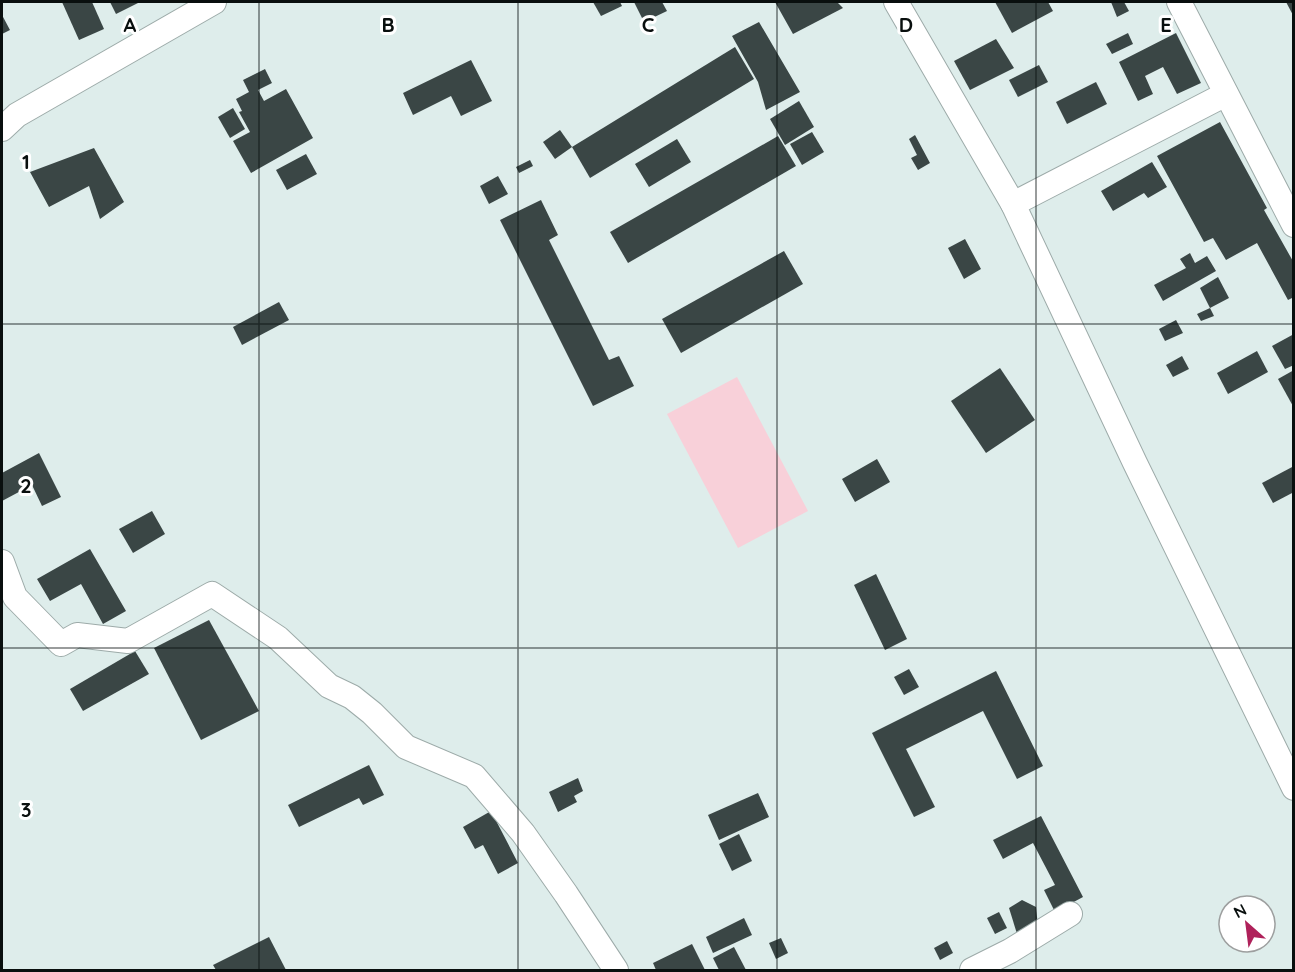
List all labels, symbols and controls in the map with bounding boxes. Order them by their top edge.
text: A [124,12,137,37]
text: B [381,12,395,37]
text: C [642,12,655,37]
text: D [899,12,913,37]
text: E [1160,12,1172,37]
text: 1 [22,149,30,174]
text: 2 [20,473,32,498]
text: 3 [21,797,31,822]
north arrow [1217,894,1277,954]
text: N [1230,899,1250,922]

